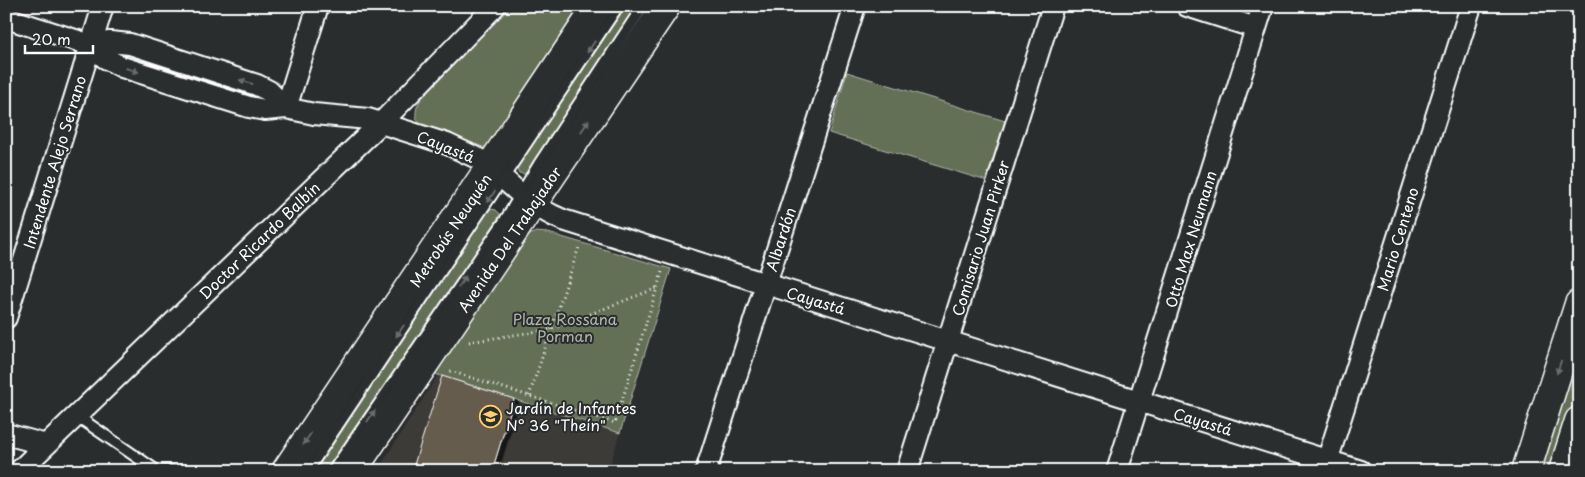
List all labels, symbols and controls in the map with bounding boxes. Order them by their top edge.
scale bar [25,22,92,54]
text: 20 m [32,27,71,50]
one-way arrow [586,40,596,54]
one-way arrow [124,66,139,74]
street label: Intendente Alejo Serrano [17,73,91,251]
one-way arrow [238,78,253,86]
one-way arrow [580,119,590,132]
street label: Cayastá [414,124,479,168]
street label: Comisario Juan Pirker [945,157,1015,319]
street label: Avenida Del Trabajador [452,161,567,317]
street label: Metrobús Neuquén [403,168,497,292]
street label: Otto Max Neumann [1158,168,1222,310]
street label: Doctor Ricardo Balbín [193,176,325,304]
street label: Mario Centeno [1370,184,1424,294]
one-way arrow [486,190,496,203]
street label: Albardón [759,204,801,274]
one-way arrow [457,275,467,289]
street label: Cayastá [784,280,849,320]
park label: Plaza Rossana Porman [513,307,618,347]
one-way arrow [396,325,405,338]
one-way arrow [1554,359,1562,374]
place label: Jardín de Infantes N° 36 "Theín" [506,396,636,436]
street label: Cayastá [1171,401,1236,441]
school or university icon: Jardín de Infantes N° 36 "Theín" [478,404,502,428]
one-way arrow [366,409,376,423]
one-way arrow [302,432,312,446]

